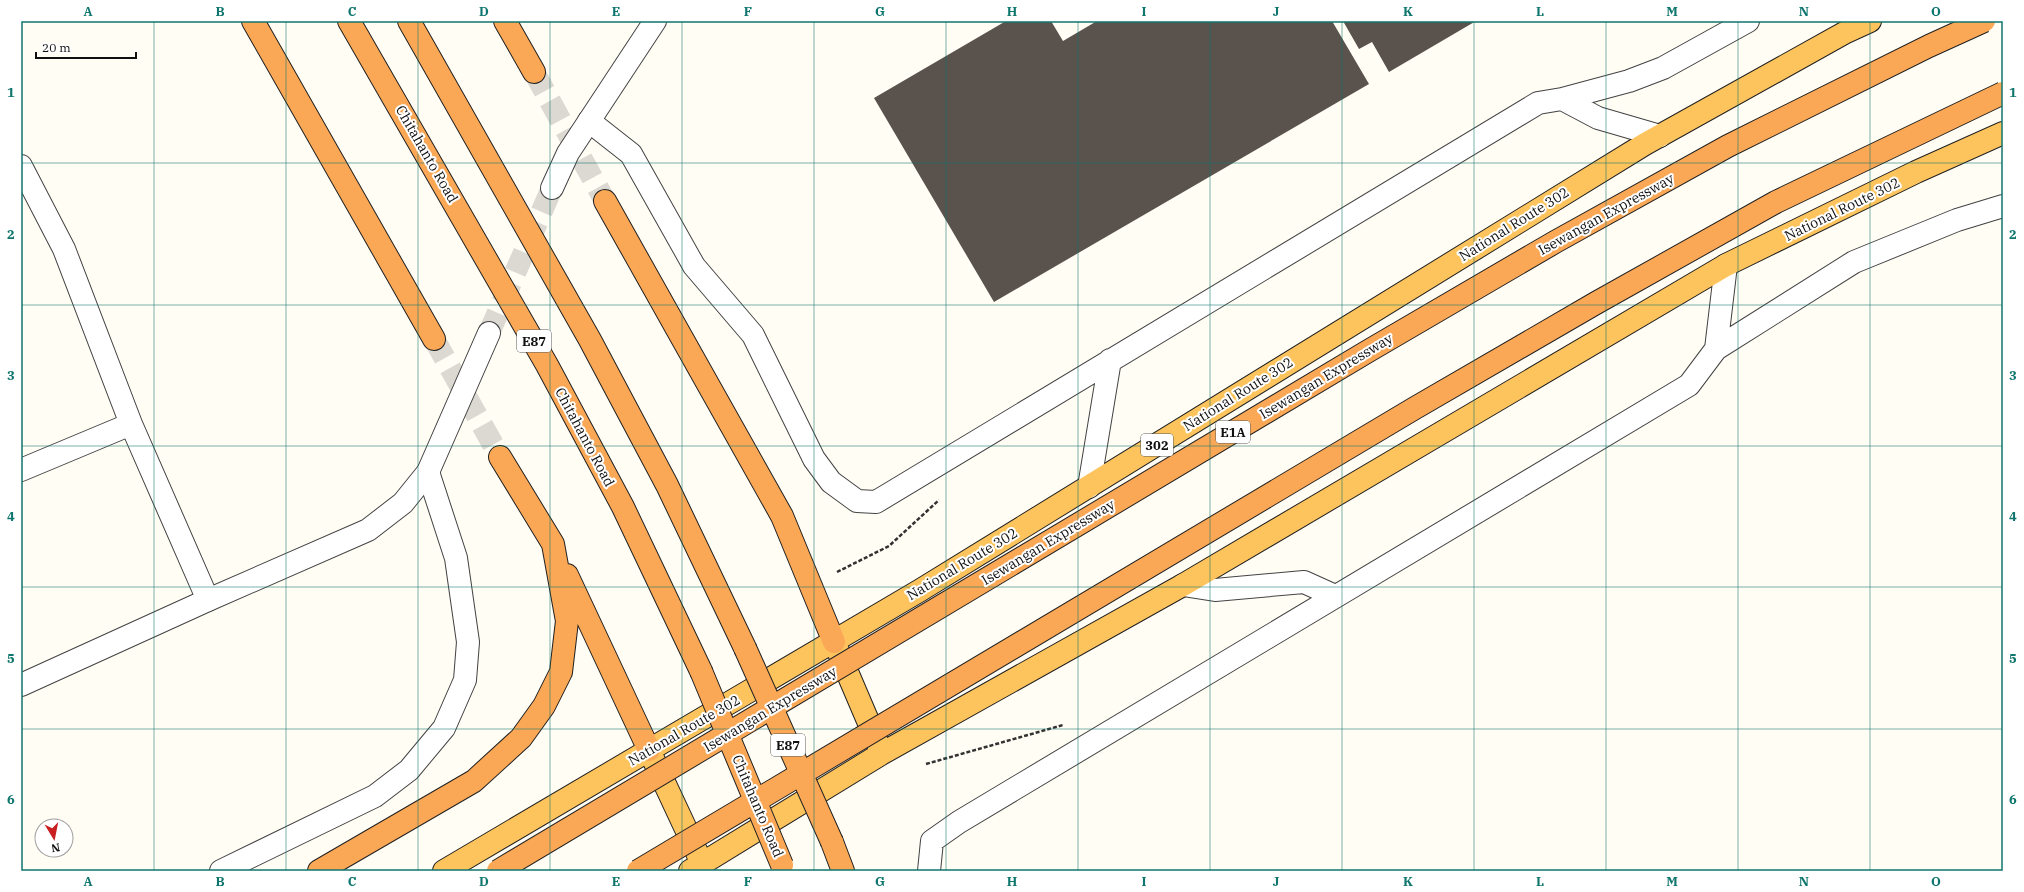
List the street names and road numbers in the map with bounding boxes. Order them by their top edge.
street label: Chitahanto Road [392,102,462,206]
street label: Isewangan Expressway [1535,169,1677,259]
street label: National Route 302 [1781,173,1903,245]
street label: National Route 302 [1456,183,1572,265]
street label: Isewangan Expressway [1256,329,1396,423]
road number: E87 [517,330,551,352]
street label: National Route 302 [1180,353,1296,435]
street label: Chitahanto Road [551,384,619,490]
road number: E1A [1216,421,1250,443]
road number: 302 [1141,434,1173,456]
street label: Isewangan Expressway [978,495,1118,589]
street label: National Route 302 [903,524,1021,604]
street label: Isewangan Expressway [700,662,840,756]
street label: National Route 302 [625,691,743,769]
road number: E87 [771,734,805,756]
street label: Chitahanto Road [728,752,788,860]

